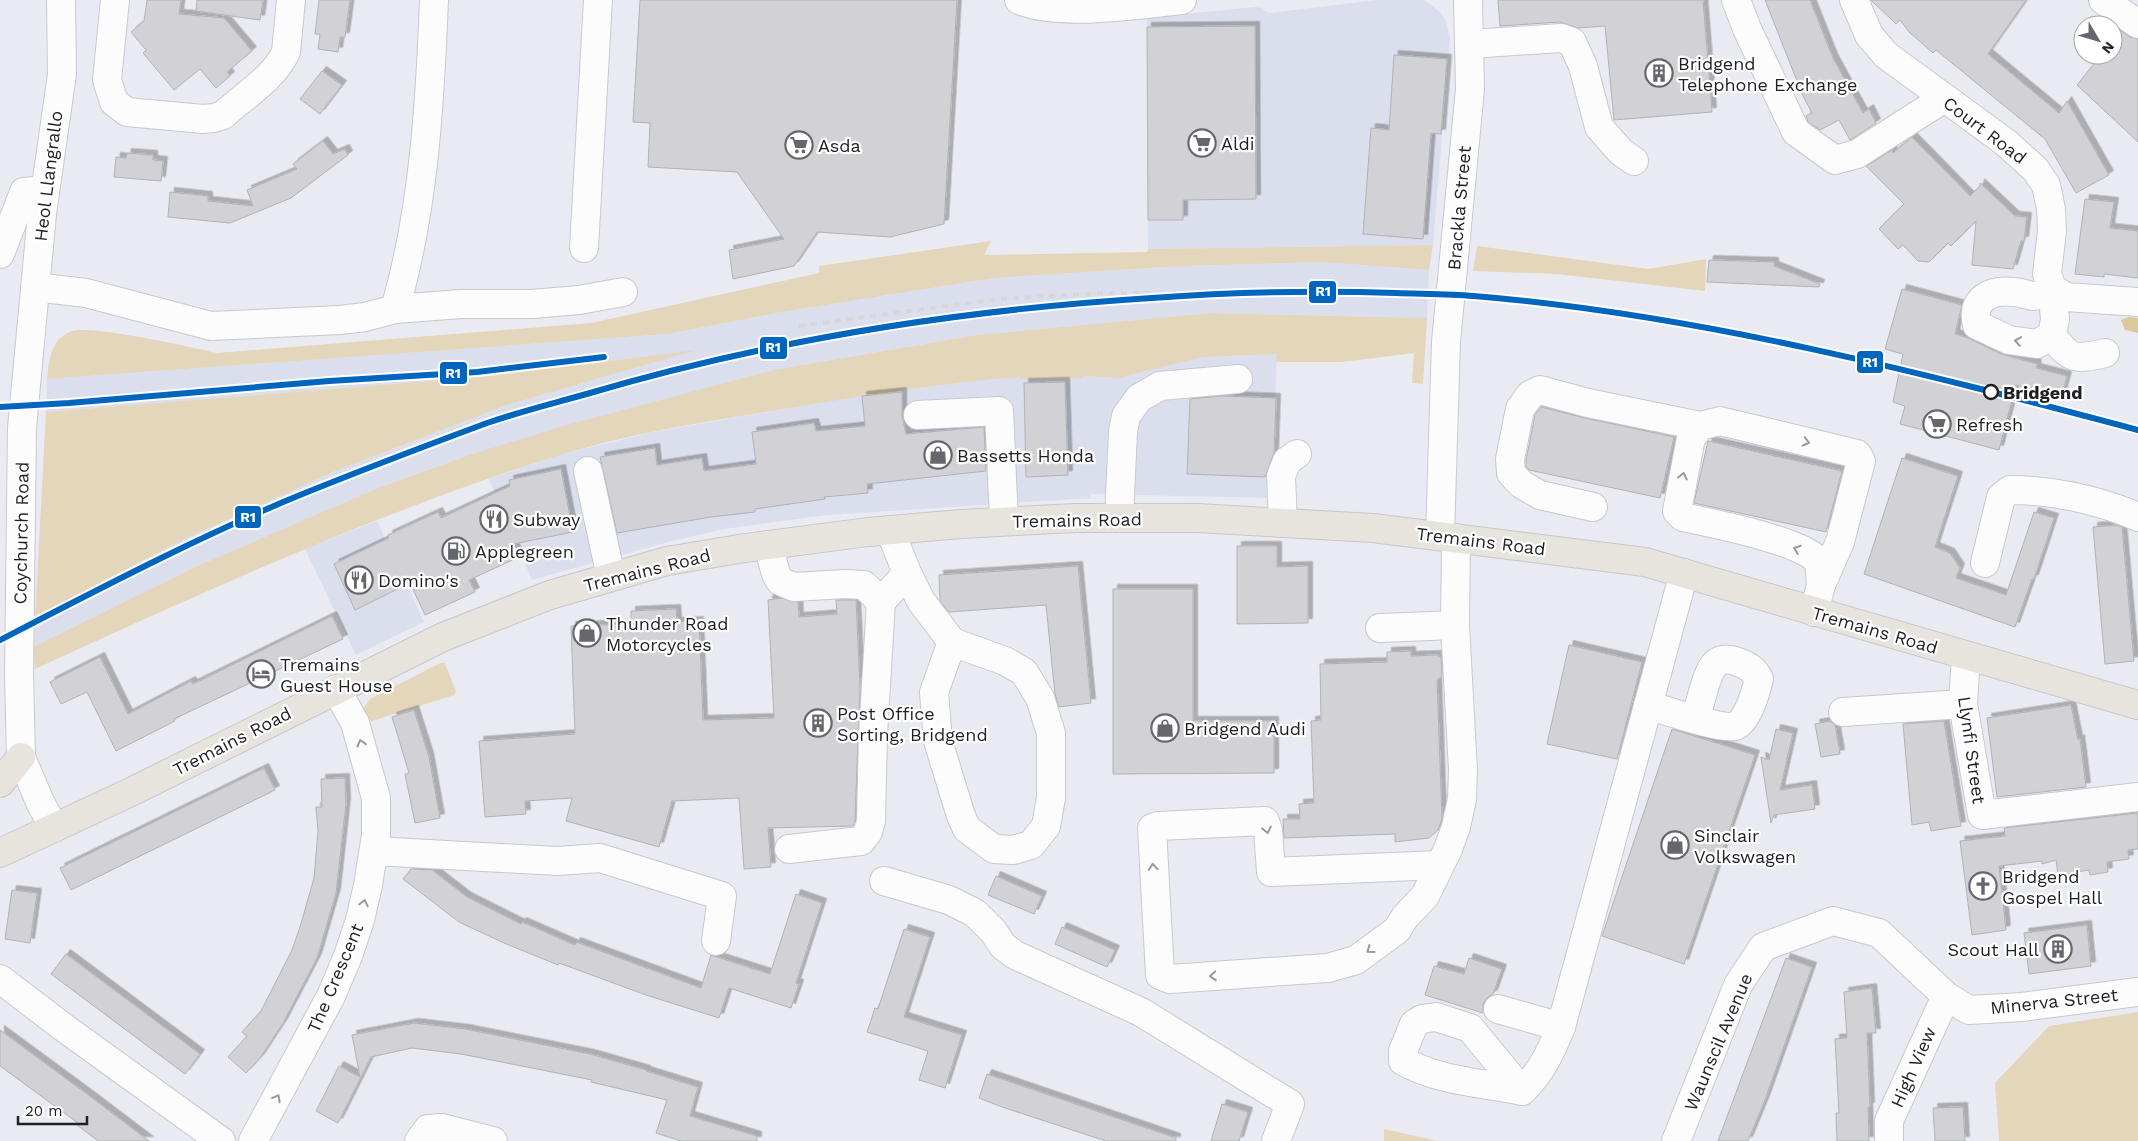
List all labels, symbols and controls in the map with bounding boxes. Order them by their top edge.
north arrow [2073,15,2123,65]
text: N [2099,39,2118,57]
place label: Bridgend Telephone Exchange [1678,53,1857,95]
building icon: Bridgend Telephone Exchange [1644,58,1674,88]
street label: Court Road [1939,92,2031,168]
street label: Heol Llangrallo [30,109,66,243]
supermarket icon: Aldi [1187,128,1217,158]
supermarket icon: Asda [784,130,814,160]
place label: Aldi [1221,133,1254,154]
place label: Asda [818,135,861,156]
street label: Brackla Street [1443,144,1475,271]
line badge: R1 [1308,280,1337,304]
text: R1 [1315,283,1331,299]
line badge: R1 [759,336,788,360]
one-way arrow [2014,337,2022,347]
text: R1 [765,339,781,355]
line badge: R1 [1856,350,1884,374]
text: R1 [1862,354,1878,370]
line badge: R1 [439,361,468,385]
text: R1 [445,365,461,381]
place label: Bridgend [2003,382,2083,403]
marker: Bridgend [1983,384,1999,400]
supermarket icon: Refresh [1922,409,1952,439]
place label: Refresh [1956,414,2023,435]
one-way arrow [1801,436,1810,447]
shop icon: Bassetts Honda [923,440,953,470]
place label: Bassetts Honda [957,445,1094,466]
street label: Coychurch Road [9,461,33,605]
one-way arrow [1678,472,1688,481]
restaurant icon: Subway [479,504,509,534]
line badge: R1 [234,505,262,529]
street label: Tremains Road [1012,508,1142,532]
text: R1 [240,509,256,525]
place label: Subway [513,509,581,530]
street label: Tremains Road [1415,523,1547,559]
fuel station icon: Applegreen [441,536,471,566]
place label: Applegreen [475,541,574,562]
street label: Tremains Road [581,544,713,596]
one-way arrow [1793,545,1802,555]
restaurant icon: Domino's [344,565,374,595]
place label: Domino's [378,570,459,591]
street label: Tremains Road [1810,602,1940,658]
place label: Thunder Road Motorcycles [606,613,729,655]
shop icon: Thunder Road Motorcycles [572,618,602,648]
place label: Tremains Guest House [280,654,393,696]
hotel icon: Tremains Guest House [246,659,276,689]
street label: Llynfi Street [1954,695,1990,806]
street label: Tremains Road [169,702,295,780]
place label: Post Office Sorting, Bridgend [837,703,988,745]
building icon: Post Office Sorting, Bridgend [803,708,833,738]
shop icon: Bridgend Audi [1150,713,1180,743]
place label: Bridgend Audi [1184,718,1306,739]
one-way arrow [356,740,366,748]
place label: Sinclair Volkswagen [1694,825,1796,867]
one-way arrow [1261,826,1272,835]
shop icon: Sinclair Volkswagen [1660,830,1690,860]
one-way arrow [1147,863,1158,871]
place label: Bridgend Gospel Hall [2002,866,2103,908]
church icon: Bridgend Gospel Hall [1968,871,1998,901]
one-way arrow [358,898,369,907]
street label: The Crescent [303,920,368,1036]
building icon: Scout Hall [2043,934,2073,964]
place label: Scout Hall [1947,939,2039,960]
one-way arrow [1367,944,1376,952]
street label: Waunscil Avenue [1680,970,1756,1114]
one-way arrow [1208,971,1216,982]
street label: Minerva Street [1989,984,2119,1018]
street label: High View [1886,1023,1940,1111]
scale bar [18,1094,86,1126]
one-way arrow [271,1095,281,1104]
text: 20 m [25,1102,63,1120]

